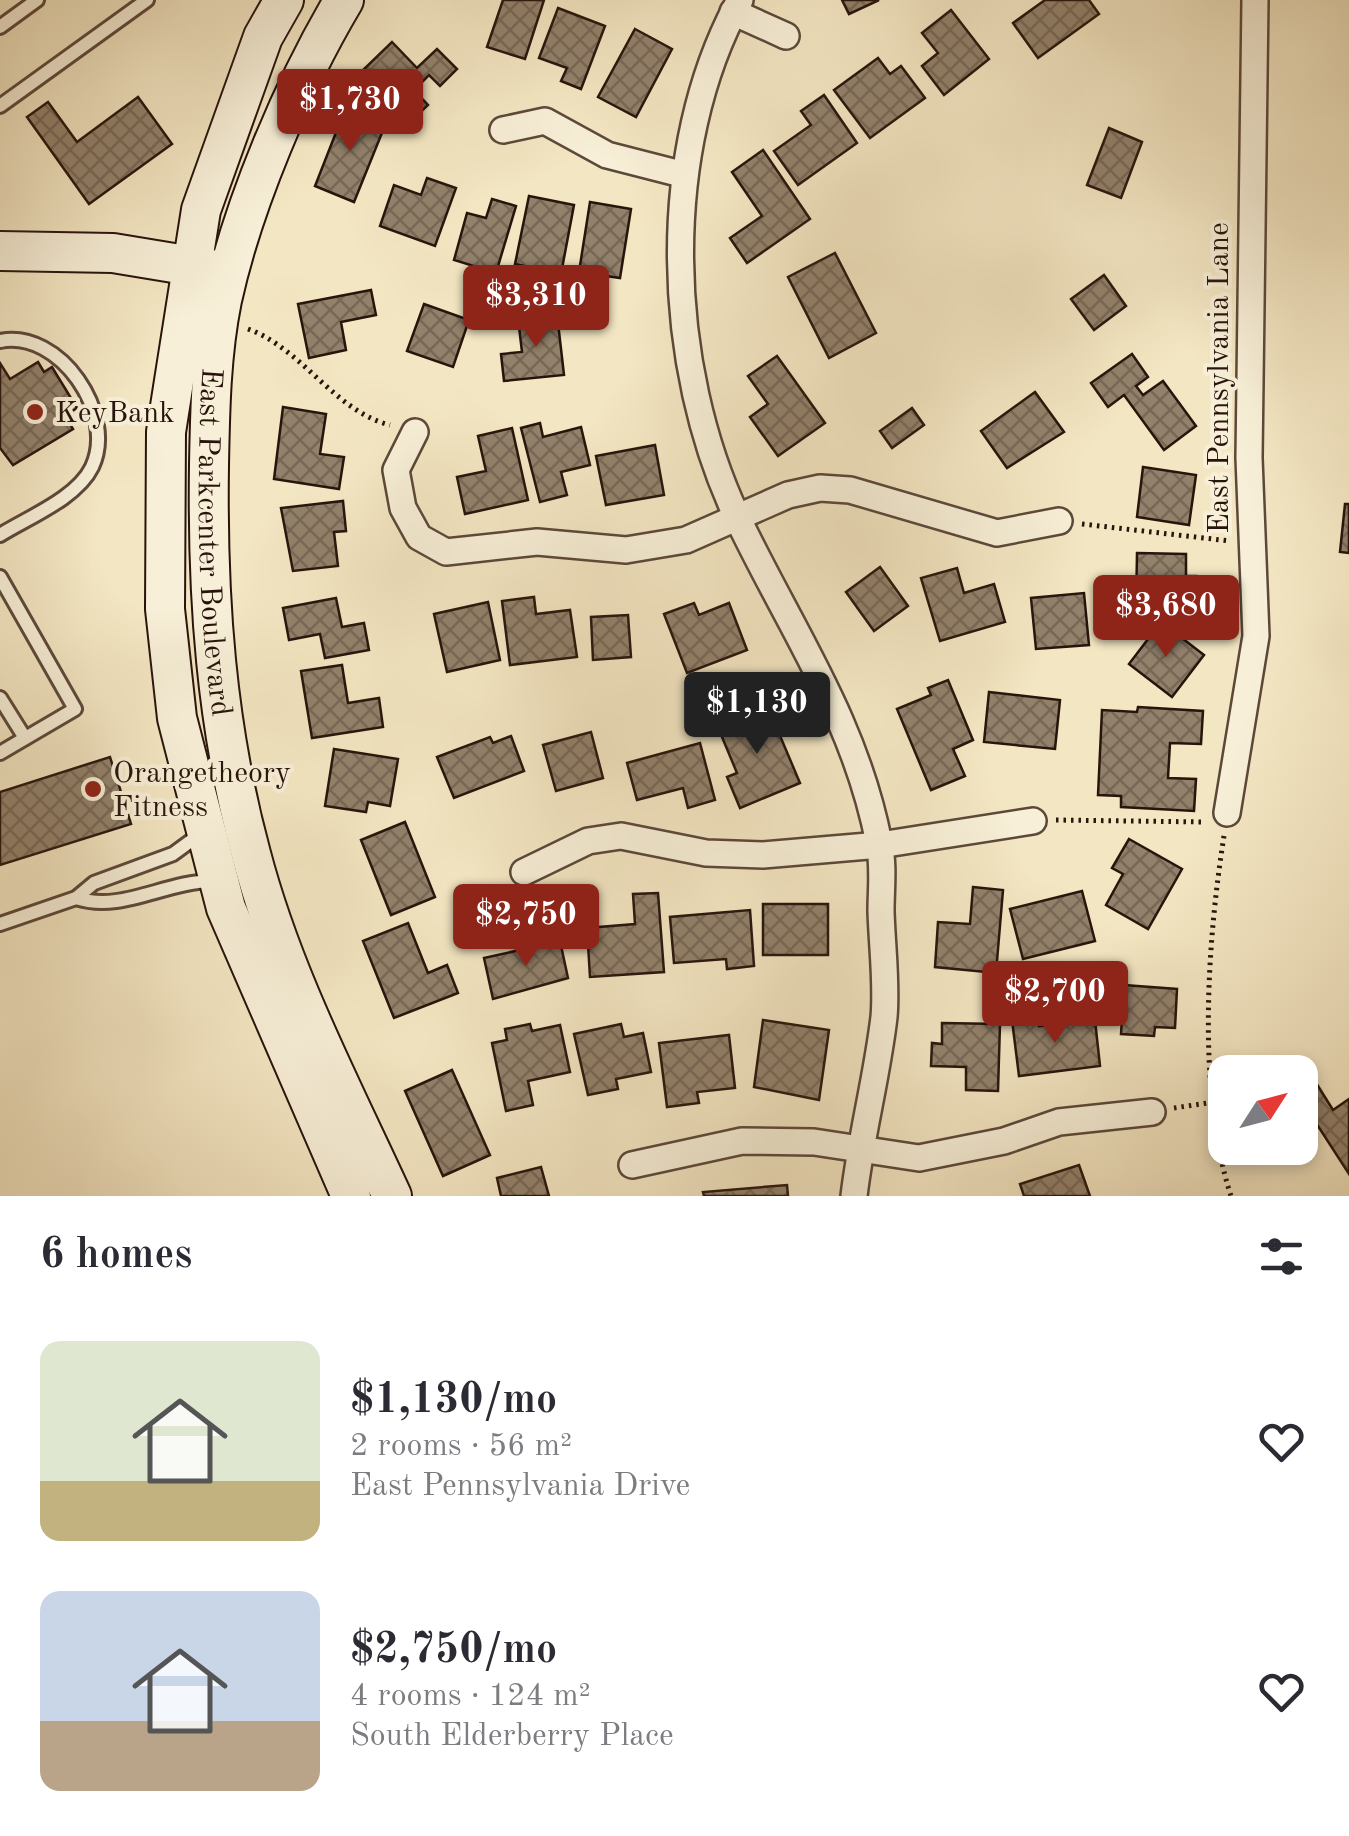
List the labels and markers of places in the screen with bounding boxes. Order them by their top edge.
pin: $1,730 [269,69,431,154]
pin: $3,310 [455,265,617,350]
place label: KeyBank [55,399,175,429]
marker: KeyBank [24,401,46,423]
pin: $3,680 [1085,575,1247,660]
pin: $1,130 [676,672,838,757]
place label: Orangetheory Fitness [113,759,291,823]
marker: Orangetheory Fitness [82,778,104,800]
pin: $2,750 [445,884,607,969]
pin: $2,700 [974,961,1136,1046]

